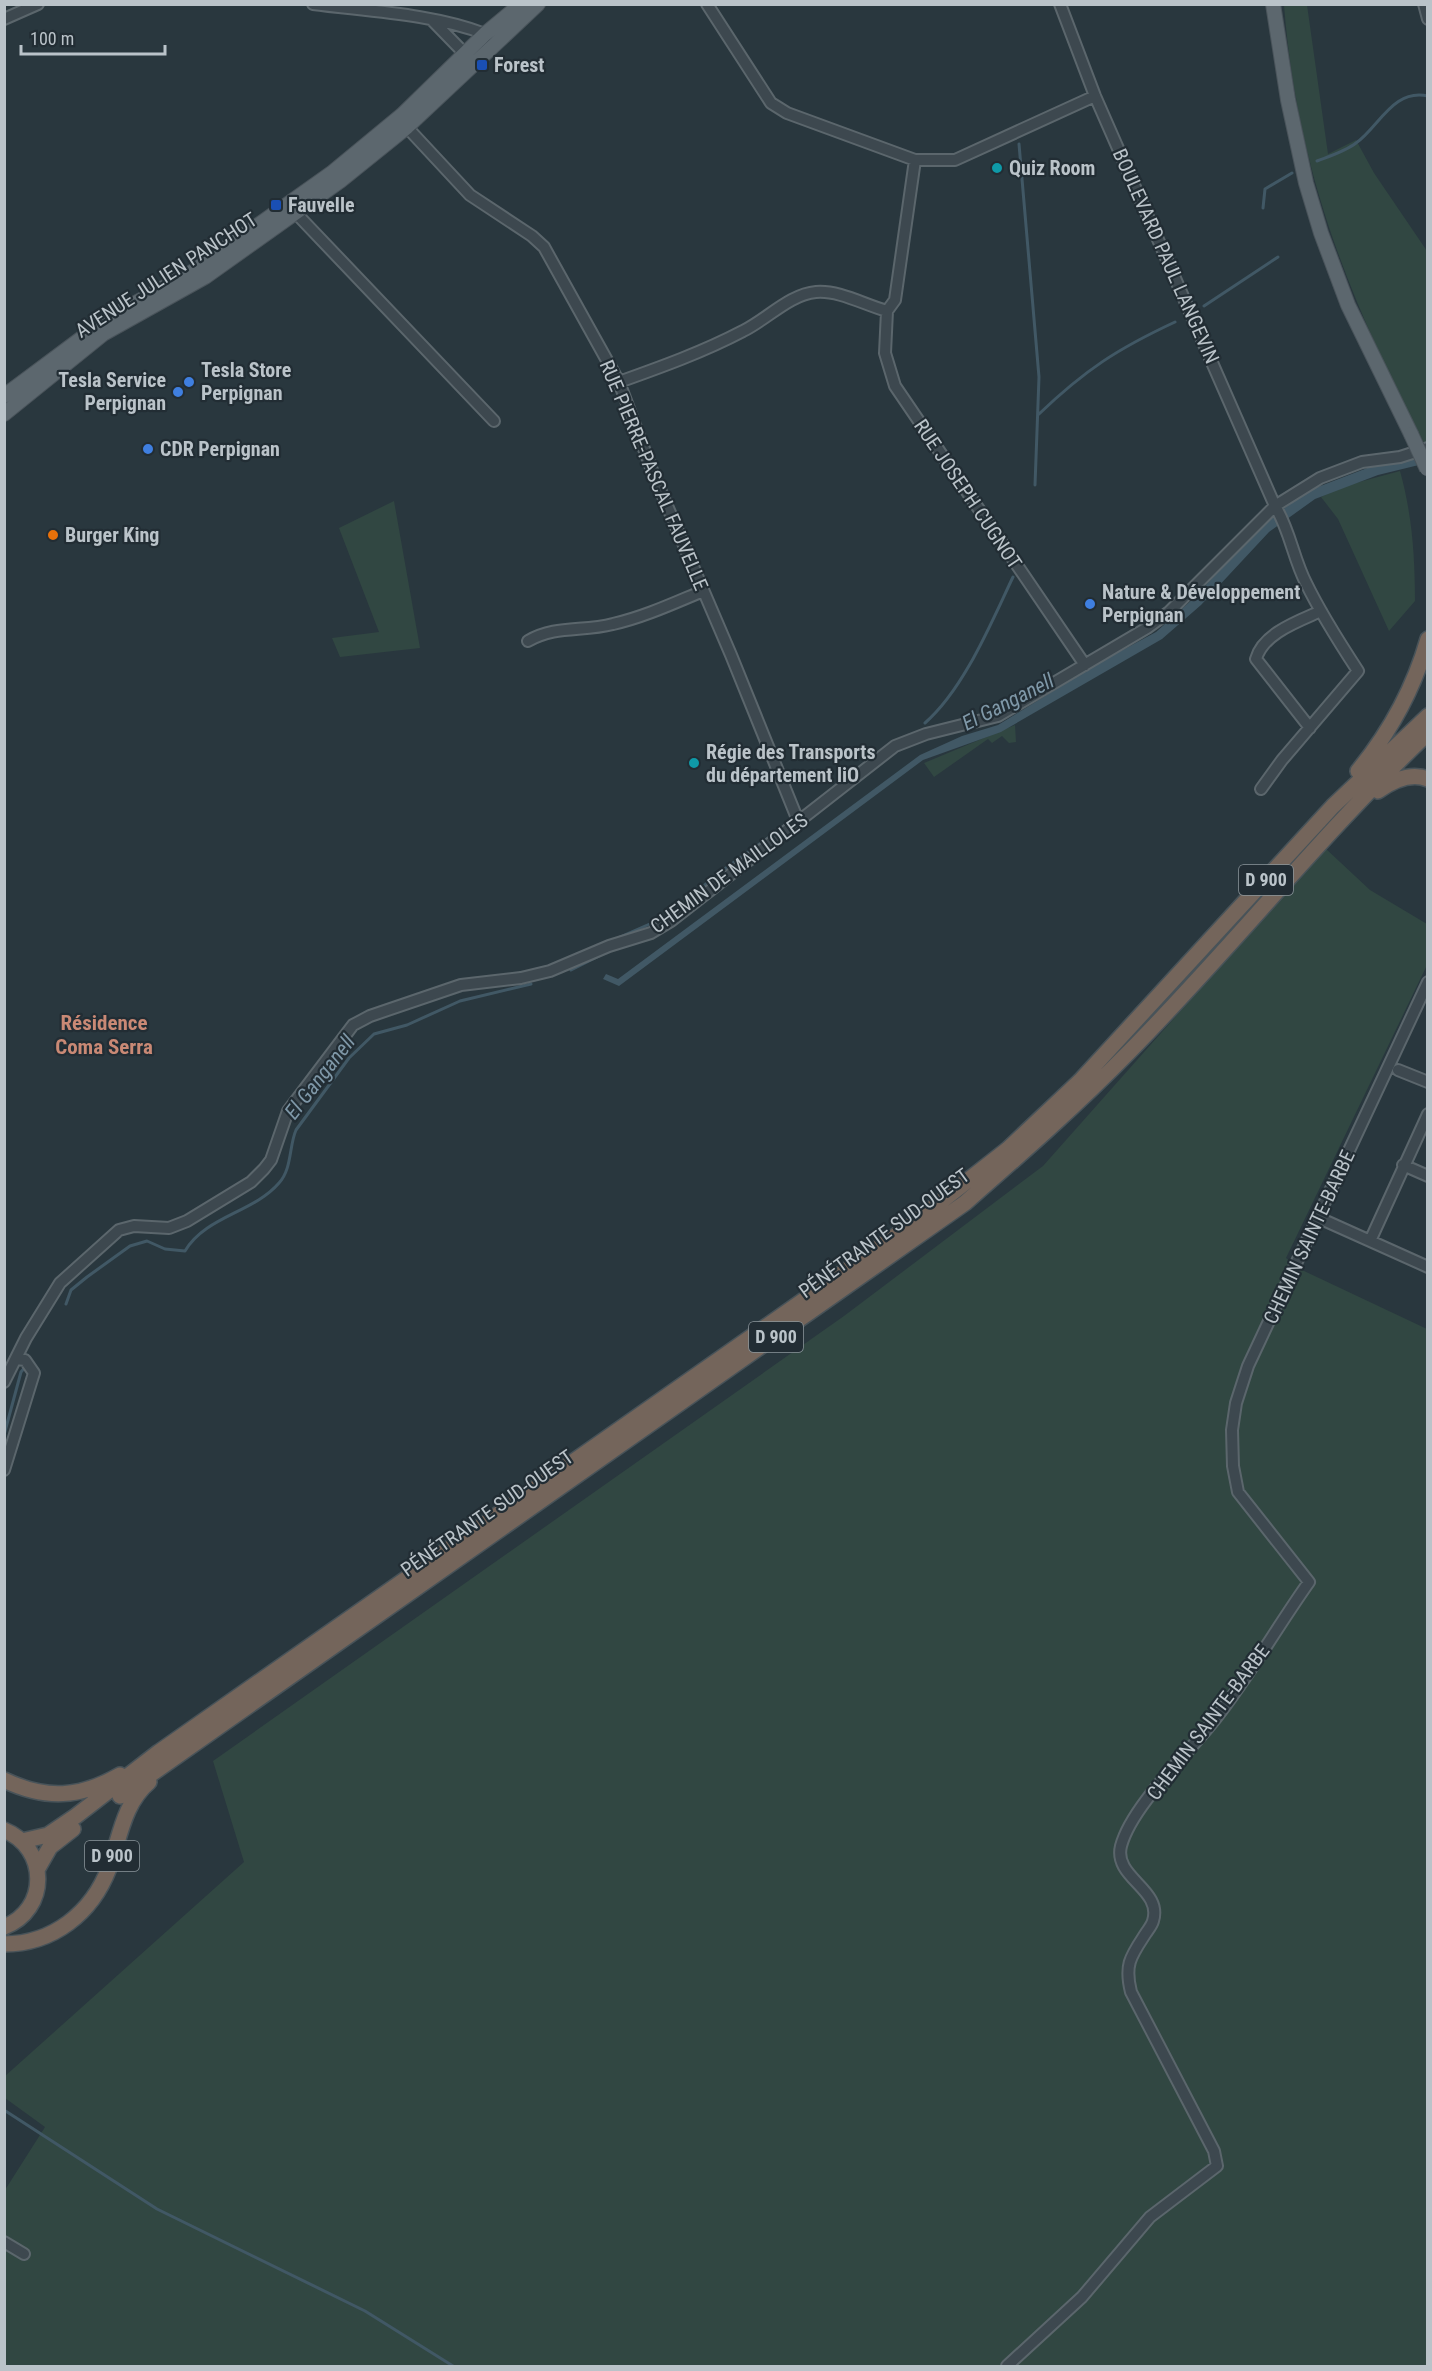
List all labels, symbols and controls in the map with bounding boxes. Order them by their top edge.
scale bar [21,18,165,56]
text: 100 m [30,28,74,49]
place label: Forest [494,53,545,77]
marker: Forest [475,58,489,72]
street label: BOULEVARD PAUL LANGEVIN [1108,145,1224,367]
place label: Quiz Room [1009,156,1095,180]
marker: Quiz Room [990,161,1004,175]
place label: Fauvelle [288,193,355,217]
marker: Fauvelle [269,198,283,212]
street label: AVENUE JULIEN PANCHOT [71,207,261,343]
street label: RUE PIERRE-PASCAL FAUVELLE [595,356,713,594]
place label: Tesla Store Perpignan [201,358,291,405]
place label: Tesla Service Perpignan [58,368,166,415]
marker: Tesla Store Perpignan [182,375,196,389]
marker: Tesla Service Perpignan [171,385,185,399]
street label: RUE JOSEPH CUGNOT [909,415,1027,573]
place label: CDR Perpignan [160,437,280,461]
marker: CDR Perpignan [141,442,155,456]
place label: Burger King [65,523,159,547]
marker: Burger King [46,528,60,542]
place label: Nature & Développement Perpignan [1102,580,1300,627]
marker: Nature & Développement Perpignan [1083,597,1097,611]
water label: El Ganganell [958,669,1058,735]
place label: Régie des Transports du département liO [706,740,876,787]
marker: Régie des Transports du département liO [687,756,701,770]
street label: CHEMIN DE MAILLOLES [646,808,812,938]
road number: D 900 [1239,865,1293,895]
district label: Résidence Coma Serra [55,1011,153,1059]
water label: El Ganganell [280,1030,360,1124]
street label: CHEMIN SAINTE-BARBE [1258,1146,1360,1328]
street label: PÉNÉTRANTE SUD-OUEST [794,1163,974,1303]
road number: D 900 [749,1322,803,1352]
street label: PÉNÉTRANTE SUD-OUEST [396,1444,578,1582]
street label: CHEMIN SAINTE-BARBE [1142,1639,1274,1805]
road number: D 900 [85,1841,139,1871]

